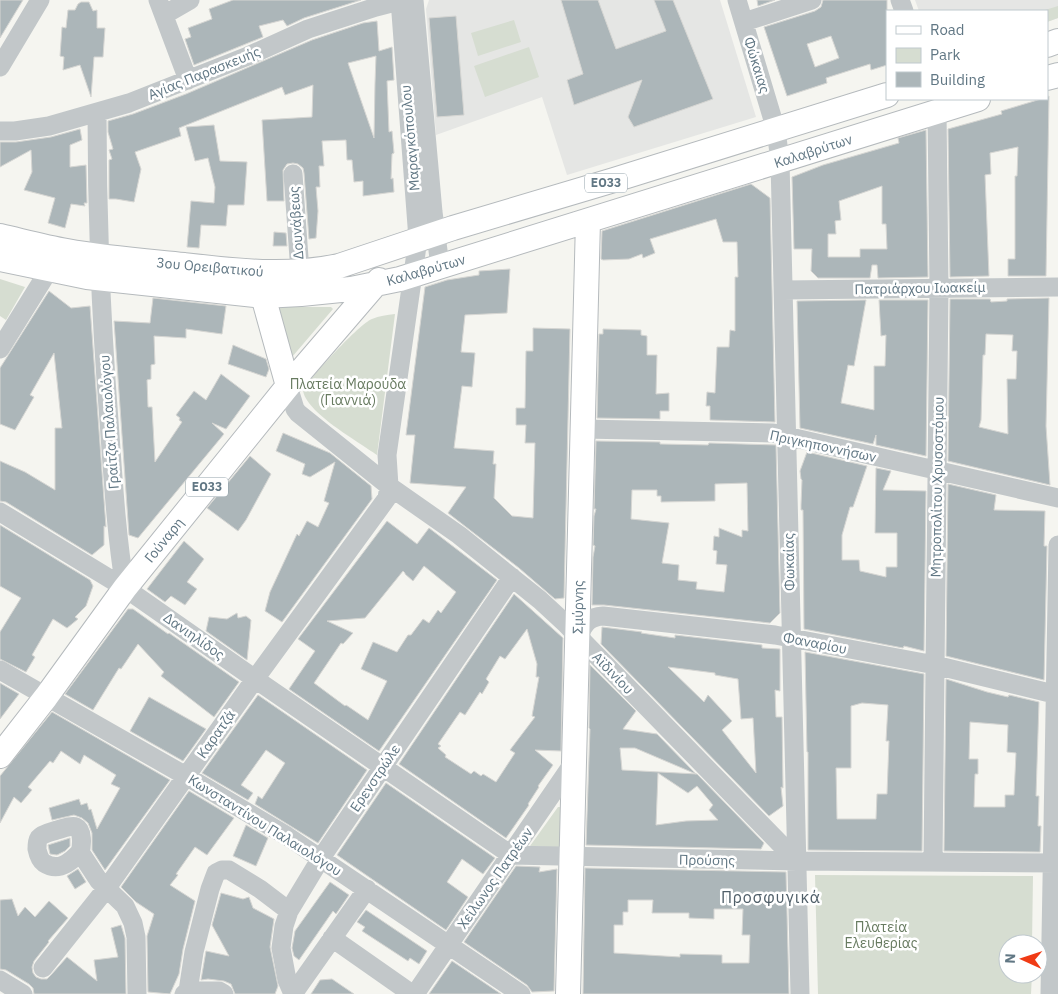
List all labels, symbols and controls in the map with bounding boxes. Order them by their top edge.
legend [886,10,1048,100]
text: Road [930,20,965,39]
street label: Φώκαιας [740,35,774,96]
street label: Αγίας Παρασκευής [145,42,263,104]
text: Park [930,45,960,64]
text: Building [930,70,985,89]
street label: Μαραγκόπουλου [396,84,424,192]
street label: Καλαβρύτων [772,130,854,172]
road number: ΕΟ33 [585,174,627,192]
street label: Δουνάβεως [284,186,308,260]
street label: Καλαβρύτων [384,250,468,290]
street label: 3ου Ορειβατικού [156,253,264,281]
street label: Πατριάρχου Ιωακείμ [854,278,986,298]
street label: Γραίτζα Παλαιολόγου [95,354,123,490]
park label: Πλατεία Μαρούδα (Γιαννιά) [290,375,406,409]
street label: Μητροπολίτου Χρυσοστόμου [926,396,948,578]
street label: Πριγκηποννήσων [768,426,878,466]
road number: ΕΟ33 [186,478,228,497]
street label: Γούναρη [140,514,188,566]
street label: Φωκαίας [779,533,799,591]
street label: Σμύρνης [569,580,587,634]
street label: Δανιηλίδος [160,608,228,664]
street label: Φαναρίου [782,628,848,658]
street label: Αϊδινίου [588,648,638,698]
street label: Καρατζά [193,706,239,762]
street label: Ερενστρώλε [346,741,404,815]
street label: Κωνσταντίνου Παλαιολόγου [185,770,345,880]
street label: Χείλωνος Πατρέων [453,824,537,932]
street label: Προύσης [679,851,736,869]
district label: Προσφυγικά [721,887,821,907]
park label: Πλατεία Ελευθερίας [845,918,918,952]
north arrow [998,934,1048,984]
text: N [1001,953,1019,964]

